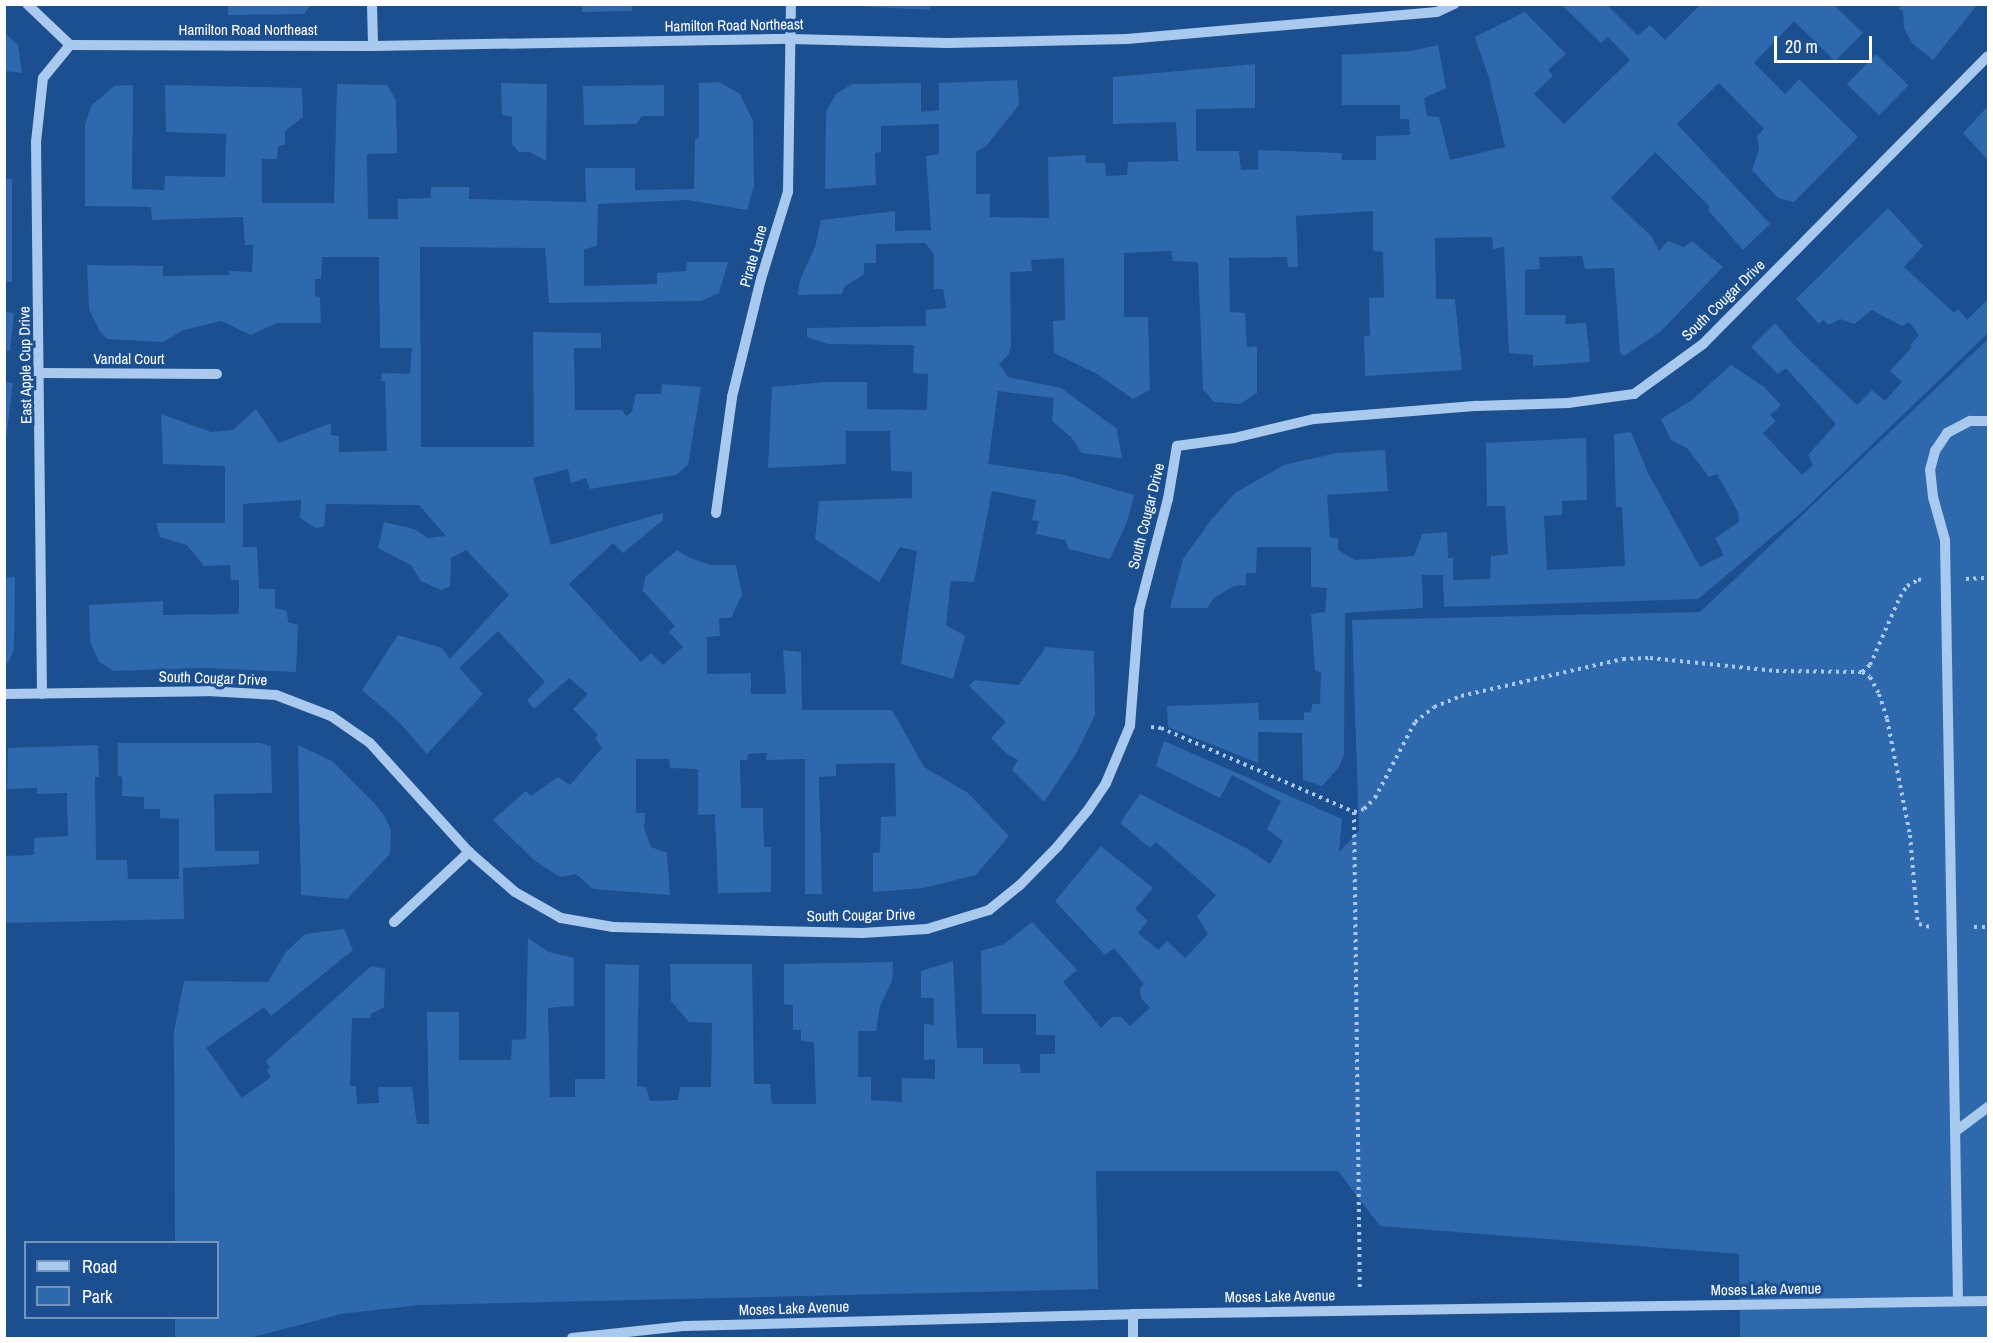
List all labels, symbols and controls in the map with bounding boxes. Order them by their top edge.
street label: Hamilton Road Northeast [664,15,804,35]
street label: Hamilton Road Northeast [179,21,317,39]
scale bar [1777,24,1874,62]
text: 20 m [1785,34,1818,59]
street label: Pirate Lane [736,223,770,289]
street label: South Cougar Drive [1678,256,1768,344]
street label: East Apple Cup Drive [15,306,35,424]
street label: Vandal Court [94,350,164,368]
street label: South Cougar Drive [1124,461,1168,571]
street label: South Cougar Drive [158,667,268,689]
street label: South Cougar Drive [806,905,916,925]
legend [24,1241,219,1319]
text: Road [82,1254,117,1279]
street label: Moses Lake Avenue [1710,1279,1822,1299]
text: Park [82,1284,112,1309]
street label: Moses Lake Avenue [1224,1286,1336,1306]
street label: Moses Lake Avenue [738,1297,850,1319]

